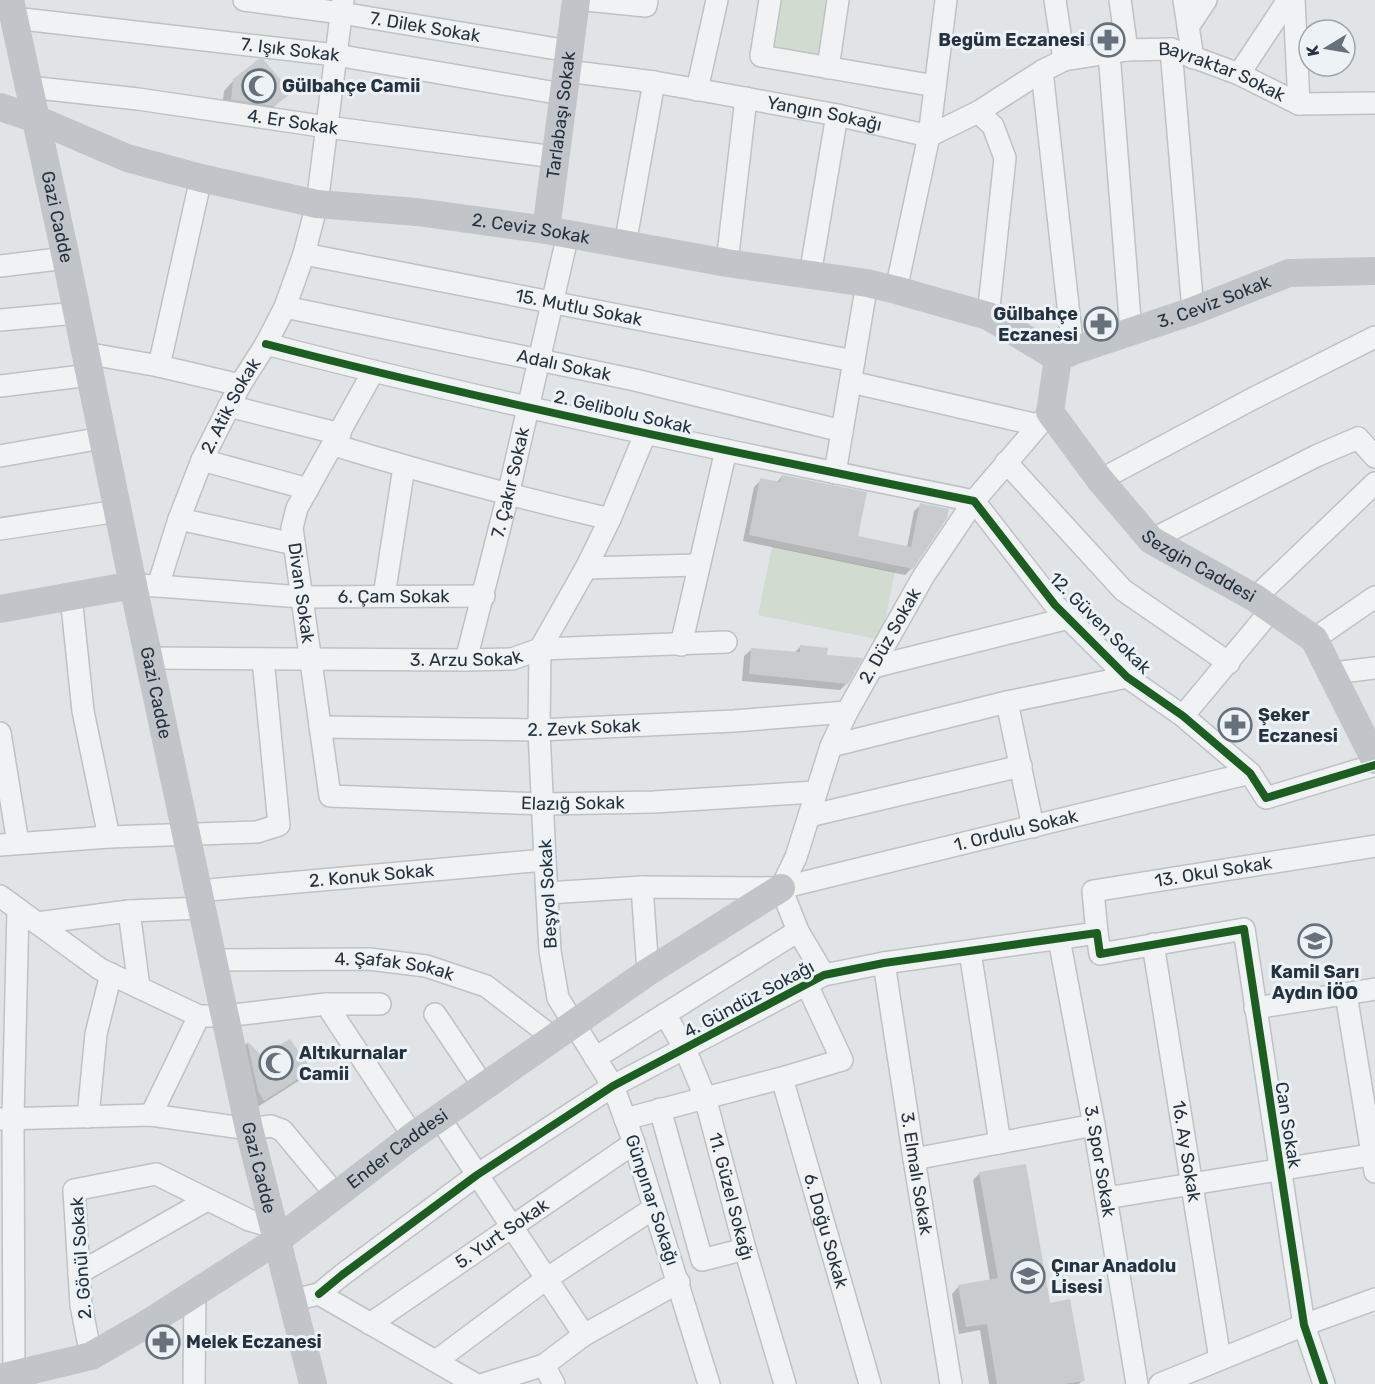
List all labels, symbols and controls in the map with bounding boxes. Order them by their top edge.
street label: 7. Dilek Sokak [368,7,483,47]
north arrow [1297,18,1357,78]
pharmacy icon: Begüm Eczanesi [1090,22,1126,58]
place label: Begüm Eczanesi [938,29,1085,51]
street label: 7. Işık Sokak [240,33,341,66]
street label: Bayraktar Sokak [1158,38,1290,107]
text: K [1302,43,1323,58]
street label: Tarlabaşı Sokak [542,49,580,180]
mosque icon: Gülbahçe Camii [241,68,277,104]
place label: Gülbahçe Camii [282,75,421,97]
street label: Yangın Sokağı [765,91,884,136]
street label: 4. Er Sokak [246,104,340,139]
street label: Gazi Cadde [36,169,78,265]
street label: 2. Ceviz Sokak [471,209,592,249]
street label: 3. Ceviz Sokak [1155,270,1275,333]
street label: 15. Mutlu Sokak [513,284,645,331]
place label: Gülbahçe Eczanesi [993,303,1078,346]
pharmacy icon: Gülbahçe Eczanesi [1083,306,1119,342]
street label: Adalı Sokak [515,345,614,386]
street label: 2. Atik Sokak [196,353,266,457]
street label: 2. Gelibolu Sokak [552,385,695,439]
street label: 7. Çakır Sokak [486,424,534,540]
street label: Sezgin Caddesi [1136,526,1260,607]
street label: Divan Sokak [283,541,319,645]
street label: 12. Güven Sokak [1044,567,1156,679]
street label: 2. Düz Sokak [854,583,926,687]
street label: 6. Çam Sokak [337,585,450,608]
street label: Gazi Cadde [135,645,177,741]
street label: 3. Arzu Sokak [410,645,526,671]
place label: Şeker Eczanesi [1258,704,1338,747]
pharmacy icon: Şeker Eczanesi [1217,707,1253,743]
street label: 2. Zevk Sokak [527,714,642,741]
street label: Elazığ Sokak [520,792,626,815]
street label: 1. Ordulu Sokak [952,804,1081,856]
street label: Beşyol Sokak [534,838,562,949]
street label: 13. Okul Sokak [1153,851,1274,892]
street label: 2. Konuk Sokak [308,859,435,892]
school or university icon: Kamil Sarı Aydın İÖO [1297,923,1333,959]
street label: 4. Şafak Sokak [334,948,458,986]
street label: 4. Gündüz Sokağı [680,955,818,1043]
place label: Kamil Sarı Aydın İÖO [1271,961,1359,1004]
place label: Altıkurnalar Camii [299,1042,407,1085]
mosque icon: Altıkurnalar Camii [258,1045,294,1081]
street label: Can Sokak [1270,1080,1306,1170]
street label: 16. Ay Sokak [1167,1099,1206,1204]
street label: Ender Caddesi [343,1104,452,1194]
street label: 3. Spor Sokak [1080,1104,1120,1219]
street label: 3. Elmalı Sokak [896,1111,937,1237]
street label: Gazi Cadde [237,1120,281,1216]
street label: 11. Güzel Sokağı [704,1130,759,1263]
street label: Günpınar Sokağı [620,1132,684,1268]
street label: 6. Doğu Sokak [799,1171,853,1291]
street label: 5. Yurt Sokak [451,1193,554,1273]
street label: 2. Gönül Sokak [66,1195,96,1320]
place label: Çınar Anadolu Lisesi [1051,1255,1176,1298]
school or university icon: Çınar Anadolu Lisesi [1010,1258,1046,1294]
pharmacy icon: Melek Eczanesi [145,1324,181,1360]
place label: Melek Eczanesi [186,1331,322,1353]

